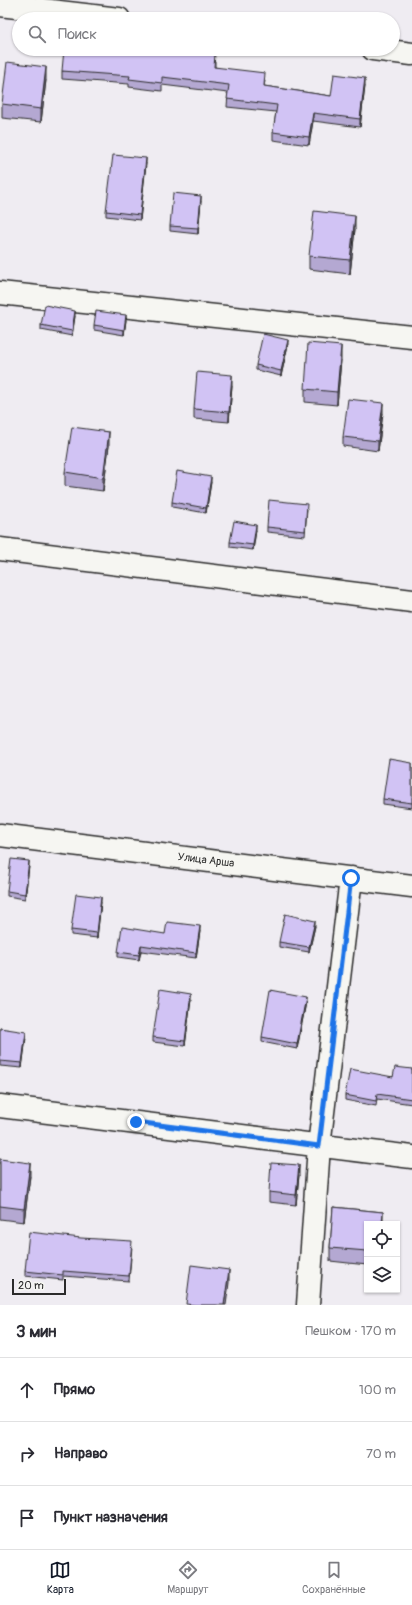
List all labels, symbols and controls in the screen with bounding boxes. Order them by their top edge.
search box [12,12,400,56]
icon: search [26,23,48,45]
text: Поиск [58,25,97,44]
street label: Улица Арша [177,850,235,870]
route start [342,869,360,887]
route end [127,1113,145,1131]
map controls [364,1221,400,1293]
button: locate [364,1221,400,1257]
button: layers [364,1257,400,1293]
scale bar [12,1277,66,1296]
text: 20 m [18,1279,44,1292]
text: 3 мин [16,1321,56,1342]
text: Пешком · 170 m [305,1323,396,1339]
icon: ahead [16,1379,38,1401]
text: Прямо [54,1380,95,1399]
text: 100 m [359,1382,396,1398]
icon: right [16,1443,38,1465]
text: Направо [54,1444,108,1463]
text: 70 m [366,1446,396,1462]
icon: arrive [16,1507,38,1529]
text: Пункт назначения [54,1508,168,1527]
tab: Карта [47,1559,74,1596]
tab: Маршрут [167,1559,209,1596]
tab: Сохранённые [302,1559,365,1596]

